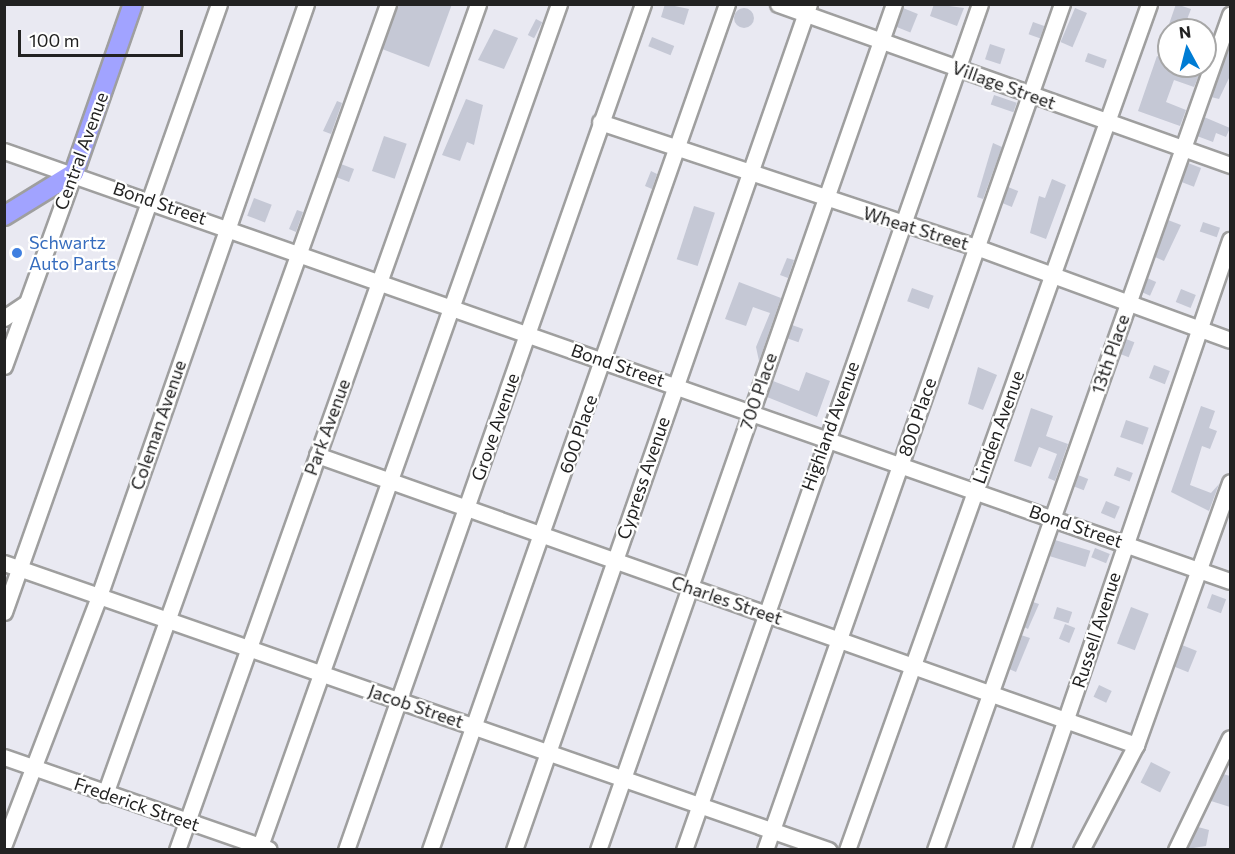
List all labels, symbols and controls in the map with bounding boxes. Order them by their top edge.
scale bar [21,18,186,56]
north arrow [1157,18,1217,78]
text: N [1178,21,1192,42]
text: 100 m [29,29,79,51]
street label: Village Street [949,56,1059,114]
street label: Central Avenue [50,89,112,213]
street label: Bond Street [110,177,210,229]
street label: Wheat Street [861,202,971,254]
place label: Schwartz Auto Parts [29,232,116,274]
marker: Schwartz Auto Parts [10,246,24,260]
street label: 13th Place [1086,311,1134,397]
street label: Bond Street [568,339,668,391]
street label: 700 Place [735,350,781,432]
street label: Coleman Avenue [126,357,190,493]
street label: Highland Avenue [797,358,863,494]
street label: Linden Avenue [968,367,1028,487]
street label: Grove Avenue [466,370,524,484]
street label: 800 Place [894,375,940,459]
street label: Park Avenue [300,376,354,478]
street label: 600 Place [555,392,601,476]
street label: Cypress Avenue [612,414,674,542]
street label: Bond Street [1026,500,1126,552]
street label: Russell Avenue [1067,569,1125,691]
street label: Charles Street [669,571,785,629]
street label: Jacob Street [366,680,466,732]
street label: Frederick Street [71,772,203,836]

